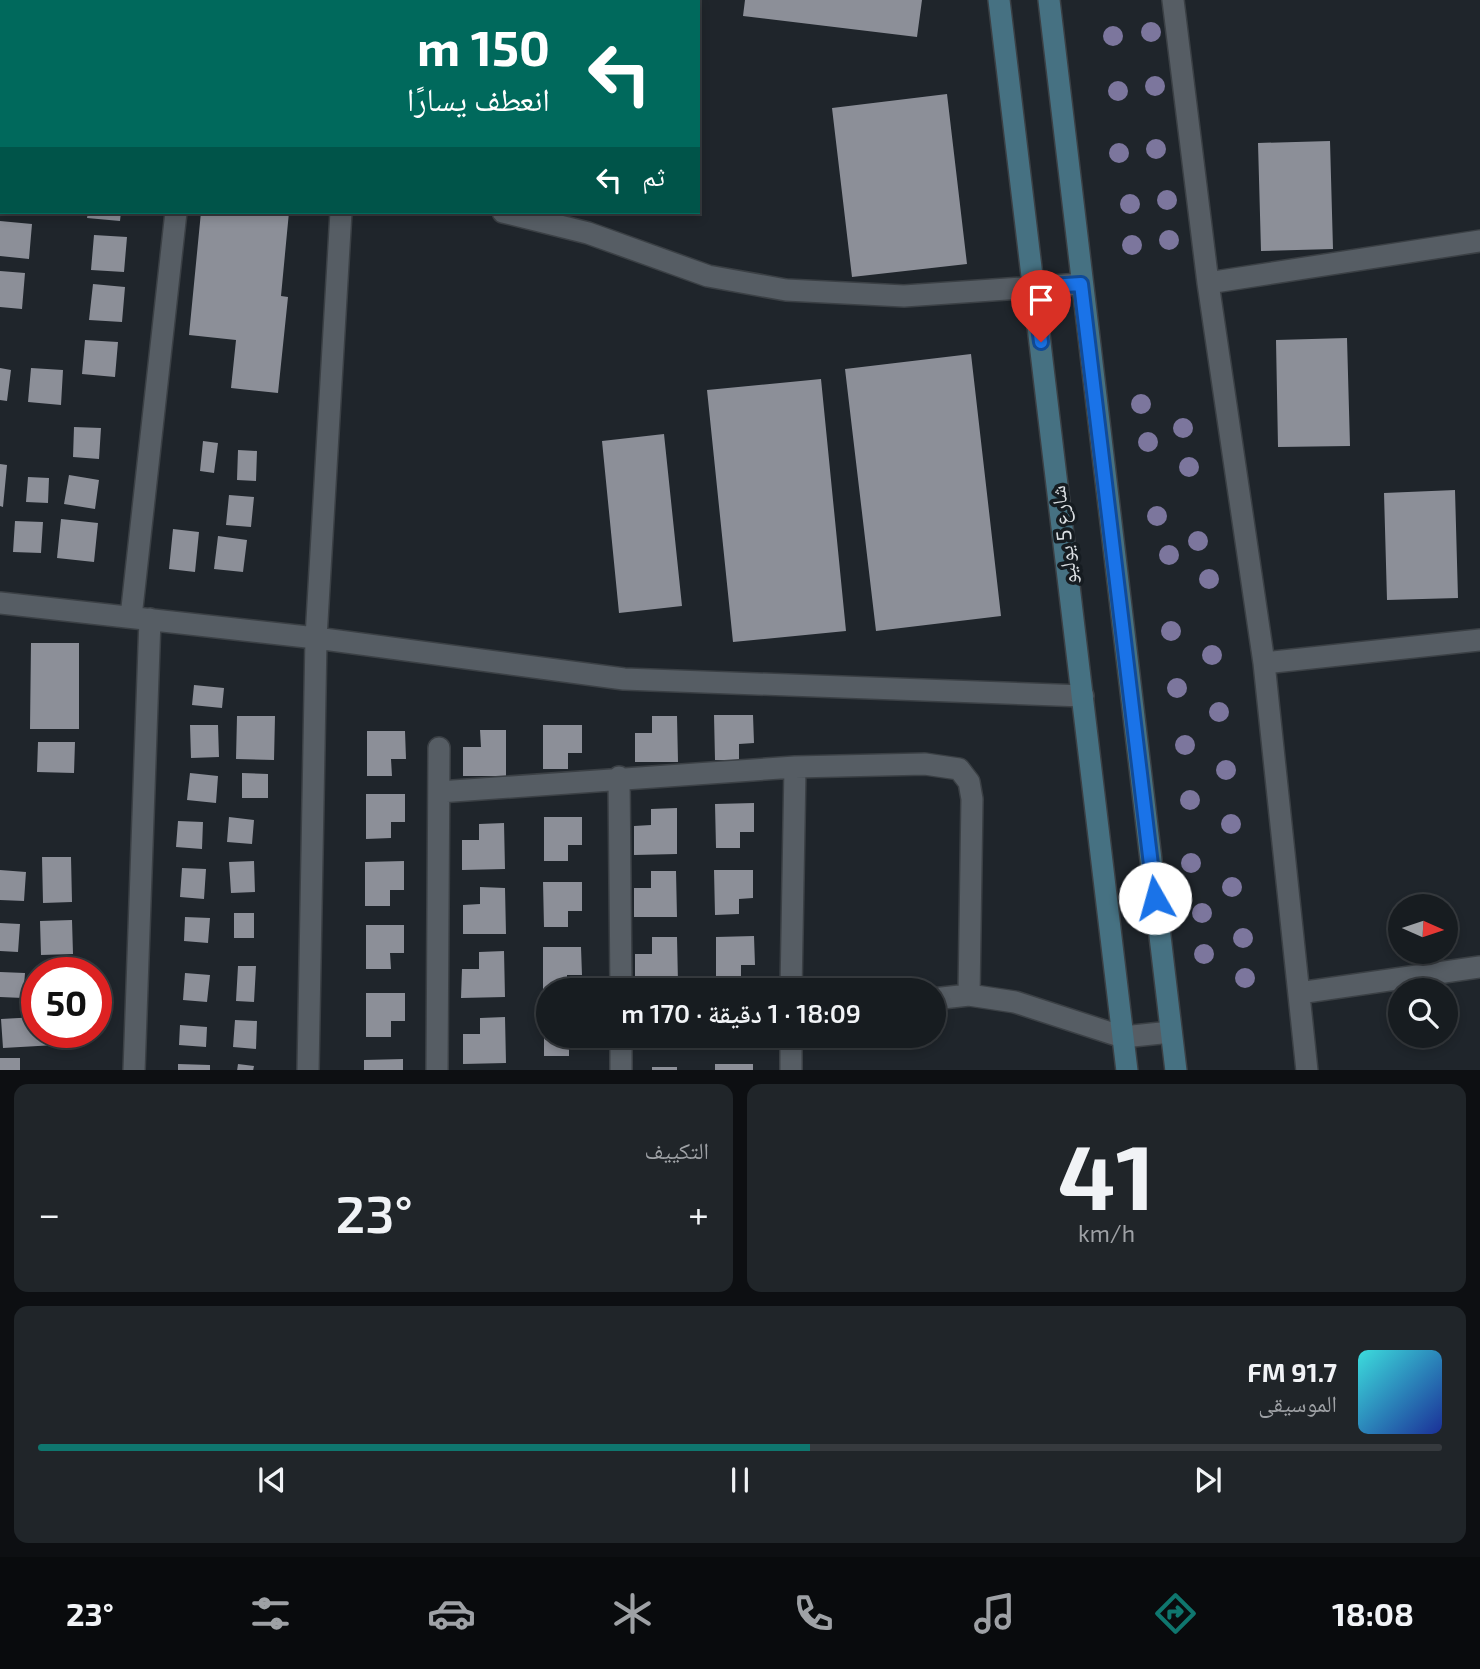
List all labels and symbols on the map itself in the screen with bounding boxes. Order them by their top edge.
pin [1011,270,1071,342]
street label: شارع 5 يوليو [1044,484,1083,586]
position arrow [1118,861,1192,935]
north arrow [1388,894,1458,964]
speed limit sign: 50 [21,957,112,1048]

